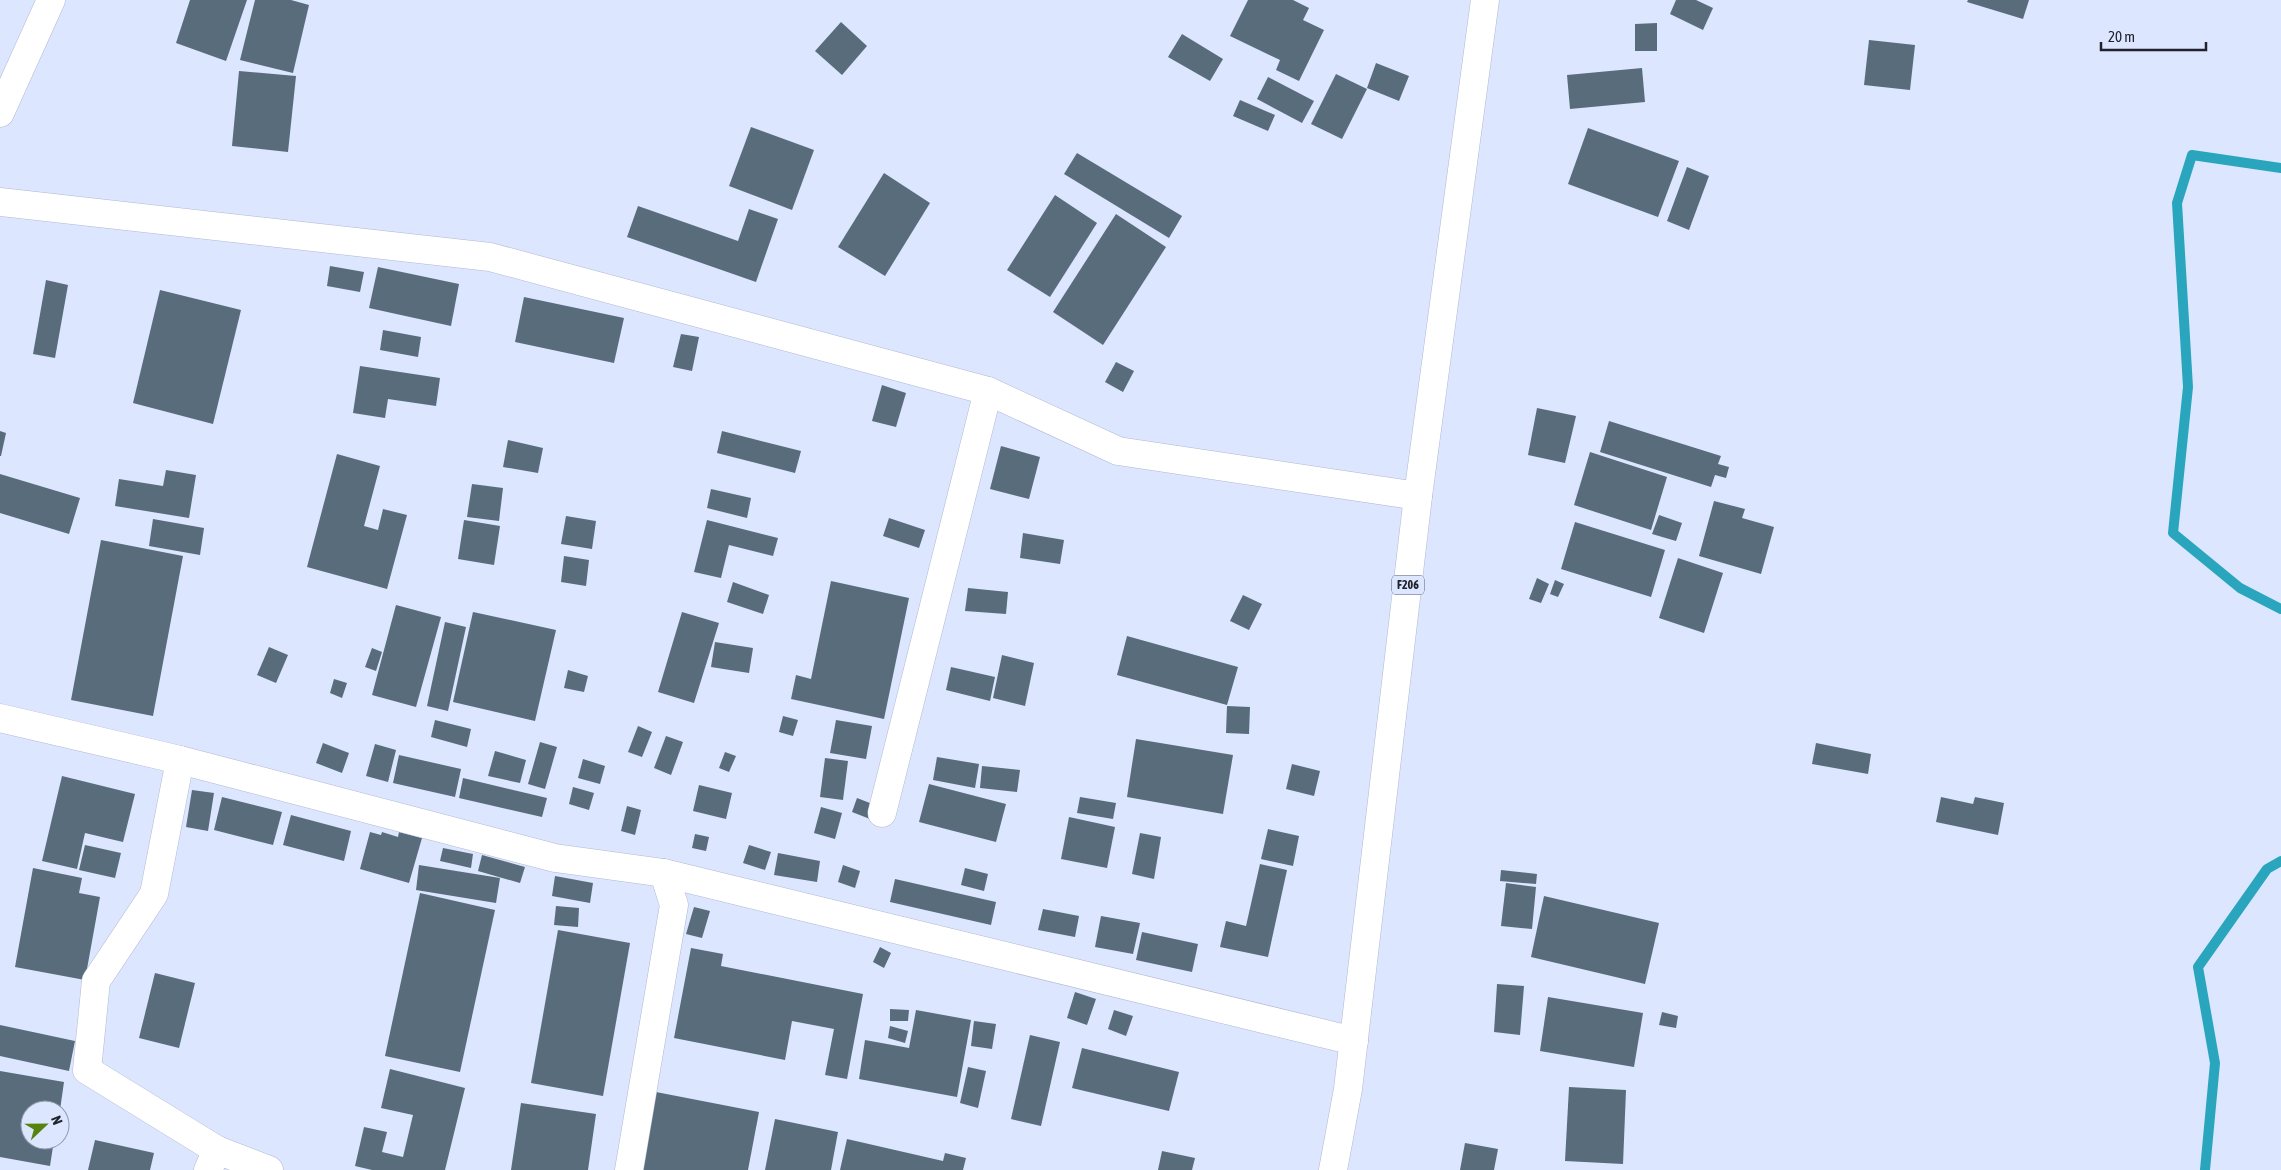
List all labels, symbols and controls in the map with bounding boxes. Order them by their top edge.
scale bar [2101,20,2206,52]
text: 20 m [2108,28,2135,45]
road number: F206 [1392,576,1424,594]
north arrow [20,1100,70,1150]
text: N [48,1113,66,1127]

